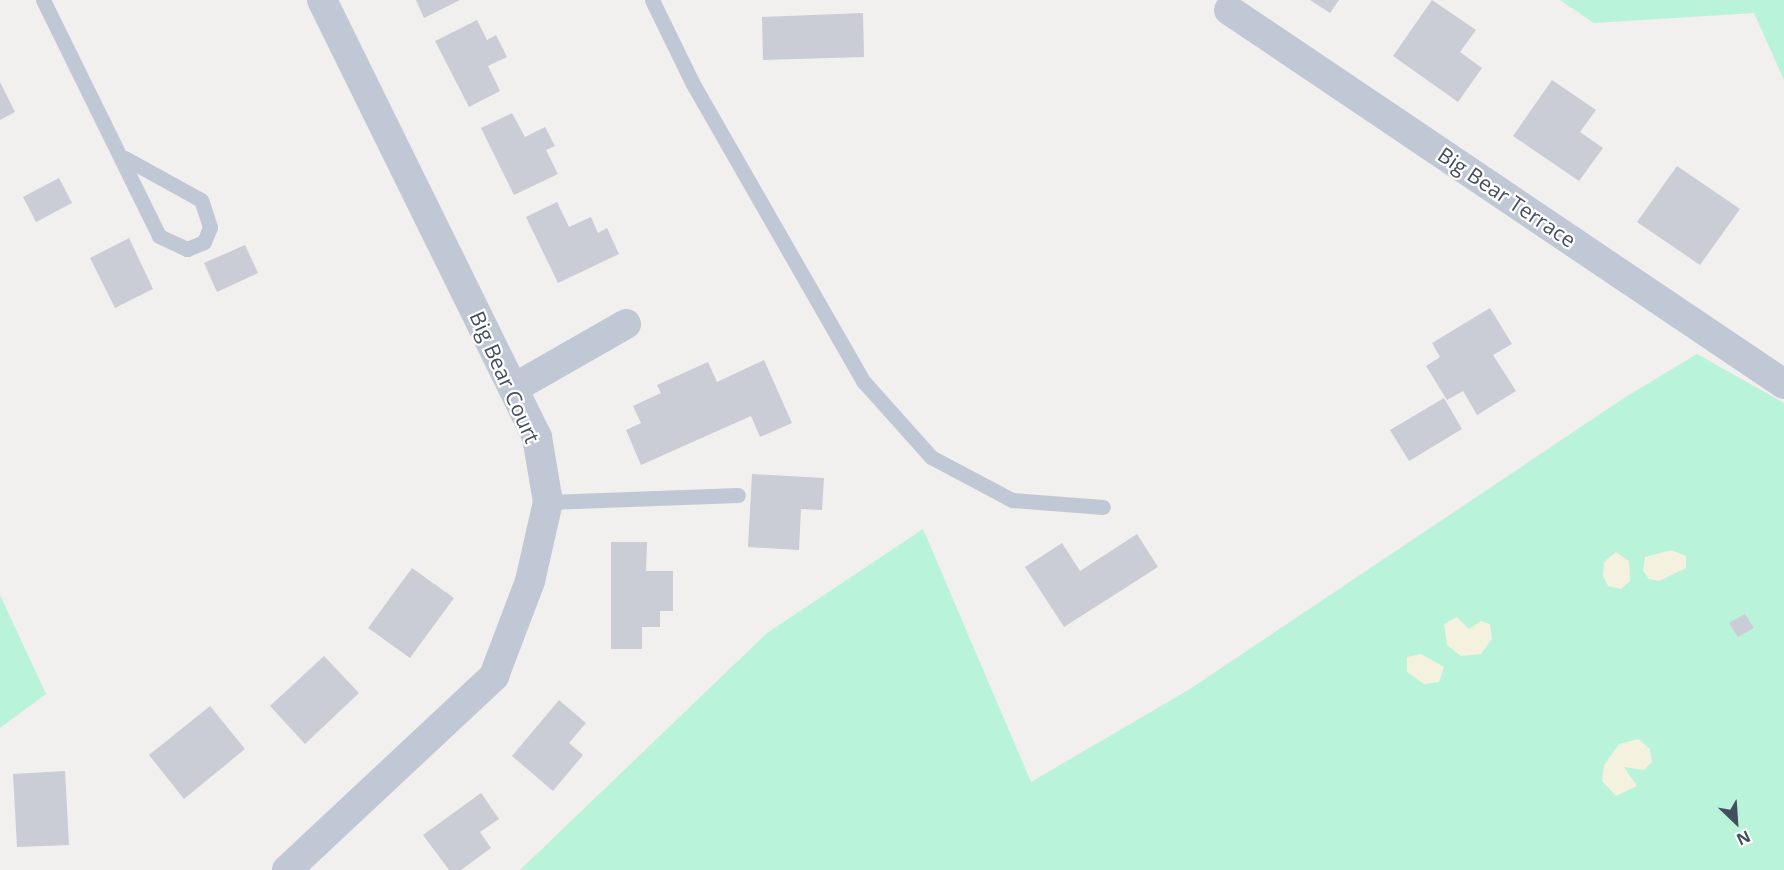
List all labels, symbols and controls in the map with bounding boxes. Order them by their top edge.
street label: Big Bear Terrace [1433,142,1581,252]
street label: Big Bear Court [465,307,545,447]
north arrow [1706,792,1766,852]
text: N [1733,826,1754,851]

